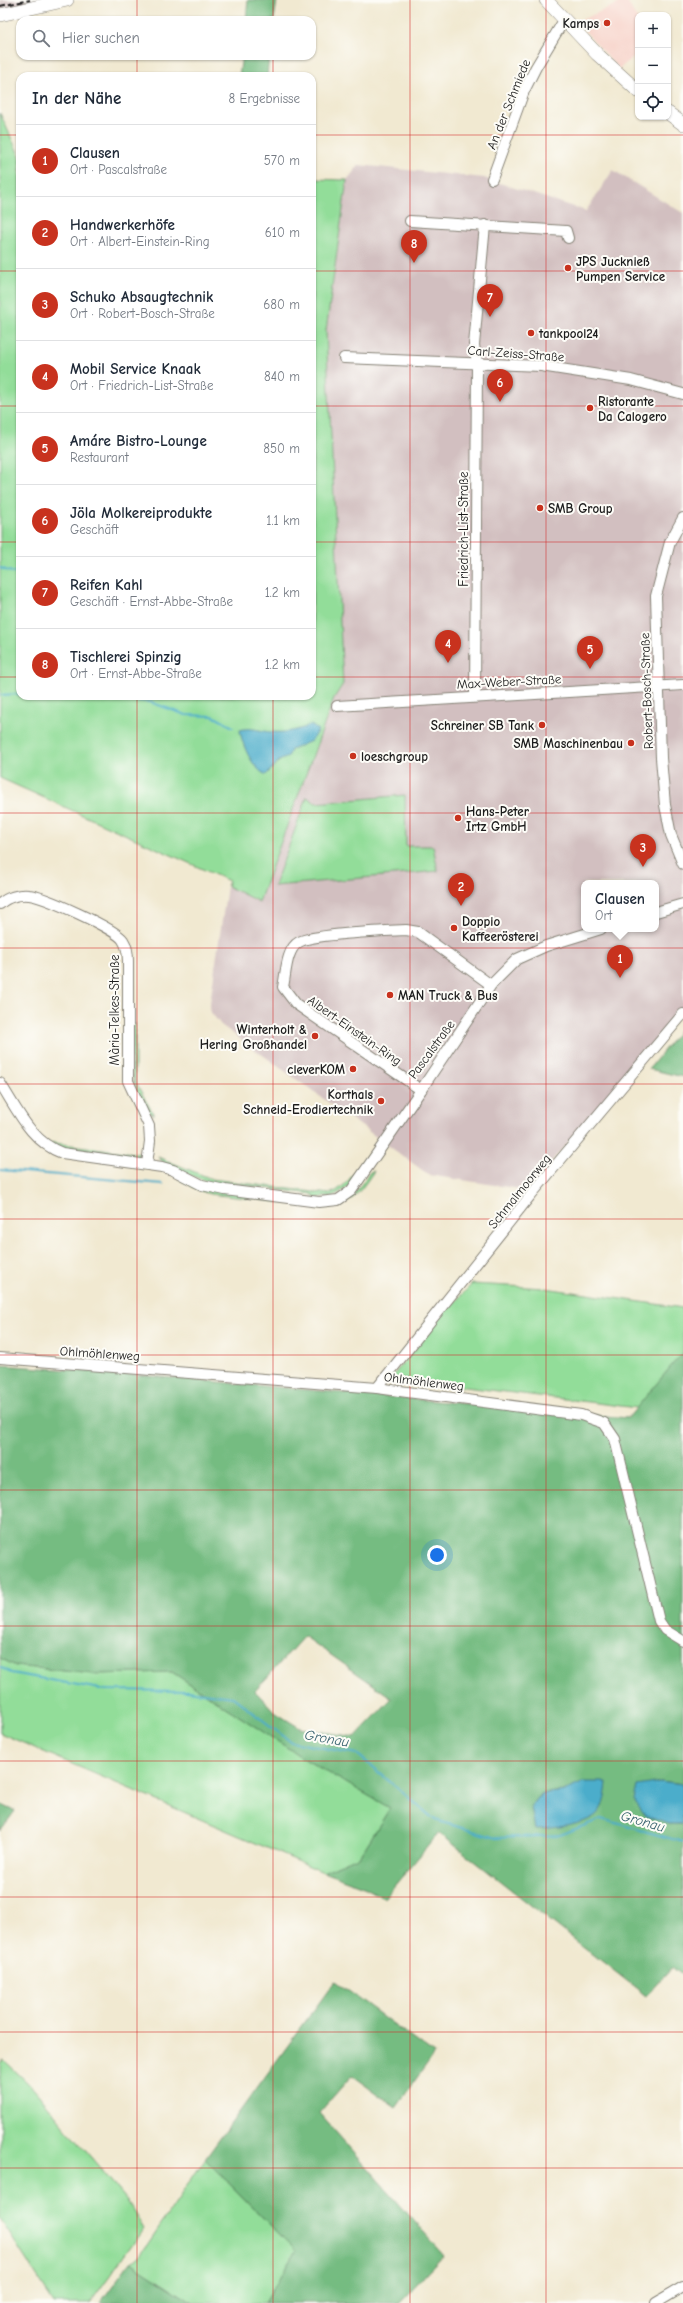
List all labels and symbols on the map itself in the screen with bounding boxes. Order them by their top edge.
place label: Kamps [562,16,599,31]
marker: Kamps [602,18,612,28]
street label: An der Schmiede [484,56,534,152]
pin: 8 [401,230,427,263]
place label: JPS Jucknieß Pumpen Service [576,254,666,284]
marker: JPS Jucknieß Pumpen Service [563,263,573,273]
pin: 7 [477,284,503,317]
place label: tankpool24 [538,326,598,341]
marker: tankpool24 [526,328,536,338]
street label: Carl-Zeiss-Straße [467,343,565,364]
pin: 6 [487,369,513,402]
place label: Ristorante Da Calogero [598,394,667,424]
marker: Ristorante Da Calogero [585,403,595,413]
street label: Friedrich-List-Straße [456,471,471,587]
place label: SMB Group [548,501,613,516]
marker: SMB Group [535,503,545,513]
pin: 4 [435,630,461,663]
street label: Robert-Bosch-Straße [637,632,656,750]
pin: 5 [577,636,603,669]
street label: Max-Weber-Straße [456,671,562,692]
place label: Schreiner SB Tank [431,718,535,733]
marker: Schreiner SB Tank [537,720,547,730]
place label: SMB Maschinenbau [513,736,623,751]
marker: SMB Maschinenbau [626,738,636,748]
place label: loeschgroup [361,749,428,764]
marker: loeschgroup [348,751,358,761]
place label: Hans-Peter Irtz GmbH [466,804,530,834]
marker: Hans-Peter Irtz GmbH [453,813,463,823]
pin: 3 [630,834,656,867]
pin: 2 [448,873,474,906]
place label: Doppio Kaffeerösterei [462,914,539,944]
marker: Doppio Kaffeerösterei [449,923,459,933]
pin: 1 [607,945,633,978]
street label: Mària-Telkes-Straße [107,954,122,1066]
place label: MAN Truck & Bus [398,988,498,1003]
marker: MAN Truck & Bus [385,990,395,1000]
street label: Albert-Einstein-Ring [305,992,405,1068]
street label: Pascalstraße [405,1017,458,1082]
place label: Winterholt & Hering Großhandel [200,1022,307,1052]
marker: Winterholt & Hering Großhandel [310,1031,320,1041]
place label: cleverKOM [287,1062,346,1077]
marker: cleverKOM [348,1064,358,1074]
place label: Korthals Schneid-Erodiertechnik [243,1087,374,1117]
marker: Korthals Schneid-Erodiertechnik [376,1096,386,1106]
street label: Schmalmoorweg [485,1151,554,1232]
street label: Ohlmöhlenweg [59,1343,141,1364]
street label: Ohlmöhlenweg [383,1369,465,1394]
your location [427,1545,447,1565]
water label: Gronau [303,1726,350,1751]
water label: Gronau [619,1807,667,1836]

